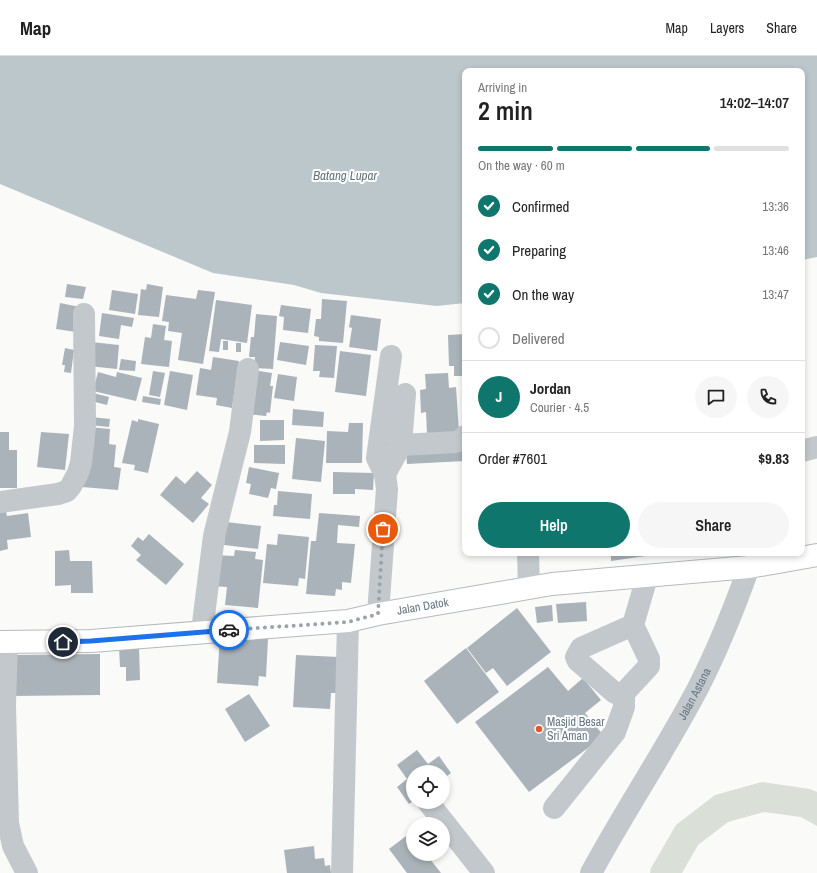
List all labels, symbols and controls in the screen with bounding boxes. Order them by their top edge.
text: Map [20,15,51,41]
text: Map [666,19,688,37]
text: Layers [710,19,744,37]
text: Share [766,19,797,37]
text: Arriving in [478,79,527,96]
text: 14:02–14:07 [720,92,789,113]
text: 2 min [478,93,533,128]
text: On the way · 60 m [478,157,565,174]
water label: Batang Lupar [313,167,377,184]
icon: check [478,195,500,217]
text: Confirmed [512,196,569,217]
text: 13:36 [762,198,789,215]
icon: check [478,239,500,261]
text: Preparing [512,240,566,261]
text: 13:46 [762,242,789,259]
icon: check [478,283,500,305]
text: On the way [512,284,574,305]
text: 13:47 [762,286,789,303]
text: Delivered [512,328,565,349]
button: chat [695,376,737,418]
button: phone [747,376,789,418]
text: Jordan [530,378,571,399]
text: J [496,386,502,407]
text: Courier · 4.5 [530,399,589,416]
text: Order #7601 [478,448,547,469]
text: $9.83 [758,448,789,469]
button: Help [478,502,630,548]
button: Share [638,502,789,548]
pin [366,512,400,546]
icon: bag [372,518,394,540]
street label: Jalan Datok [396,594,450,619]
courier [209,610,249,650]
icon: car [218,619,240,641]
pin [46,625,80,659]
icon: home [52,631,74,653]
street label: Jalan Astana [674,665,715,723]
place label: Masjid Besar Sri Aman [547,714,605,744]
marker: Masjid Besar Sri Aman [534,724,544,734]
map controls [406,765,450,861]
button: locate [406,765,450,809]
button: layers [406,817,450,861]

